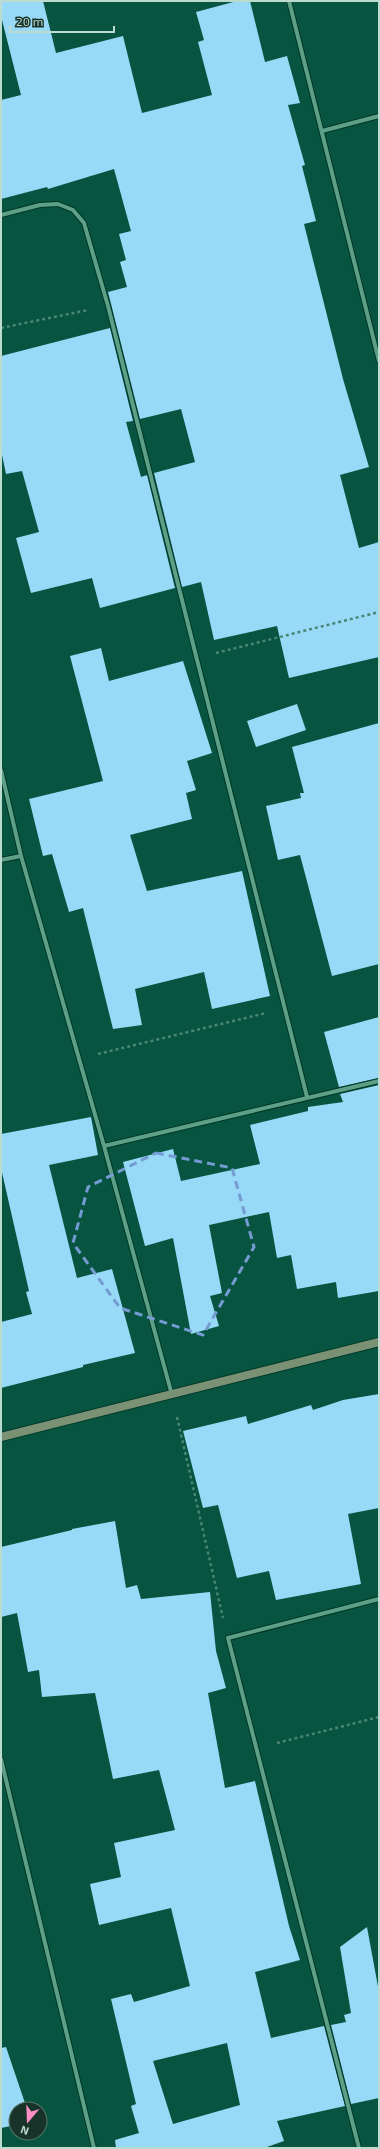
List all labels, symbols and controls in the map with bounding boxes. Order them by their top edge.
scale bar [10,8,114,34]
text: 20 m [16,14,43,28]
north arrow [8,2101,48,2141]
text: N [19,2123,30,2138]

